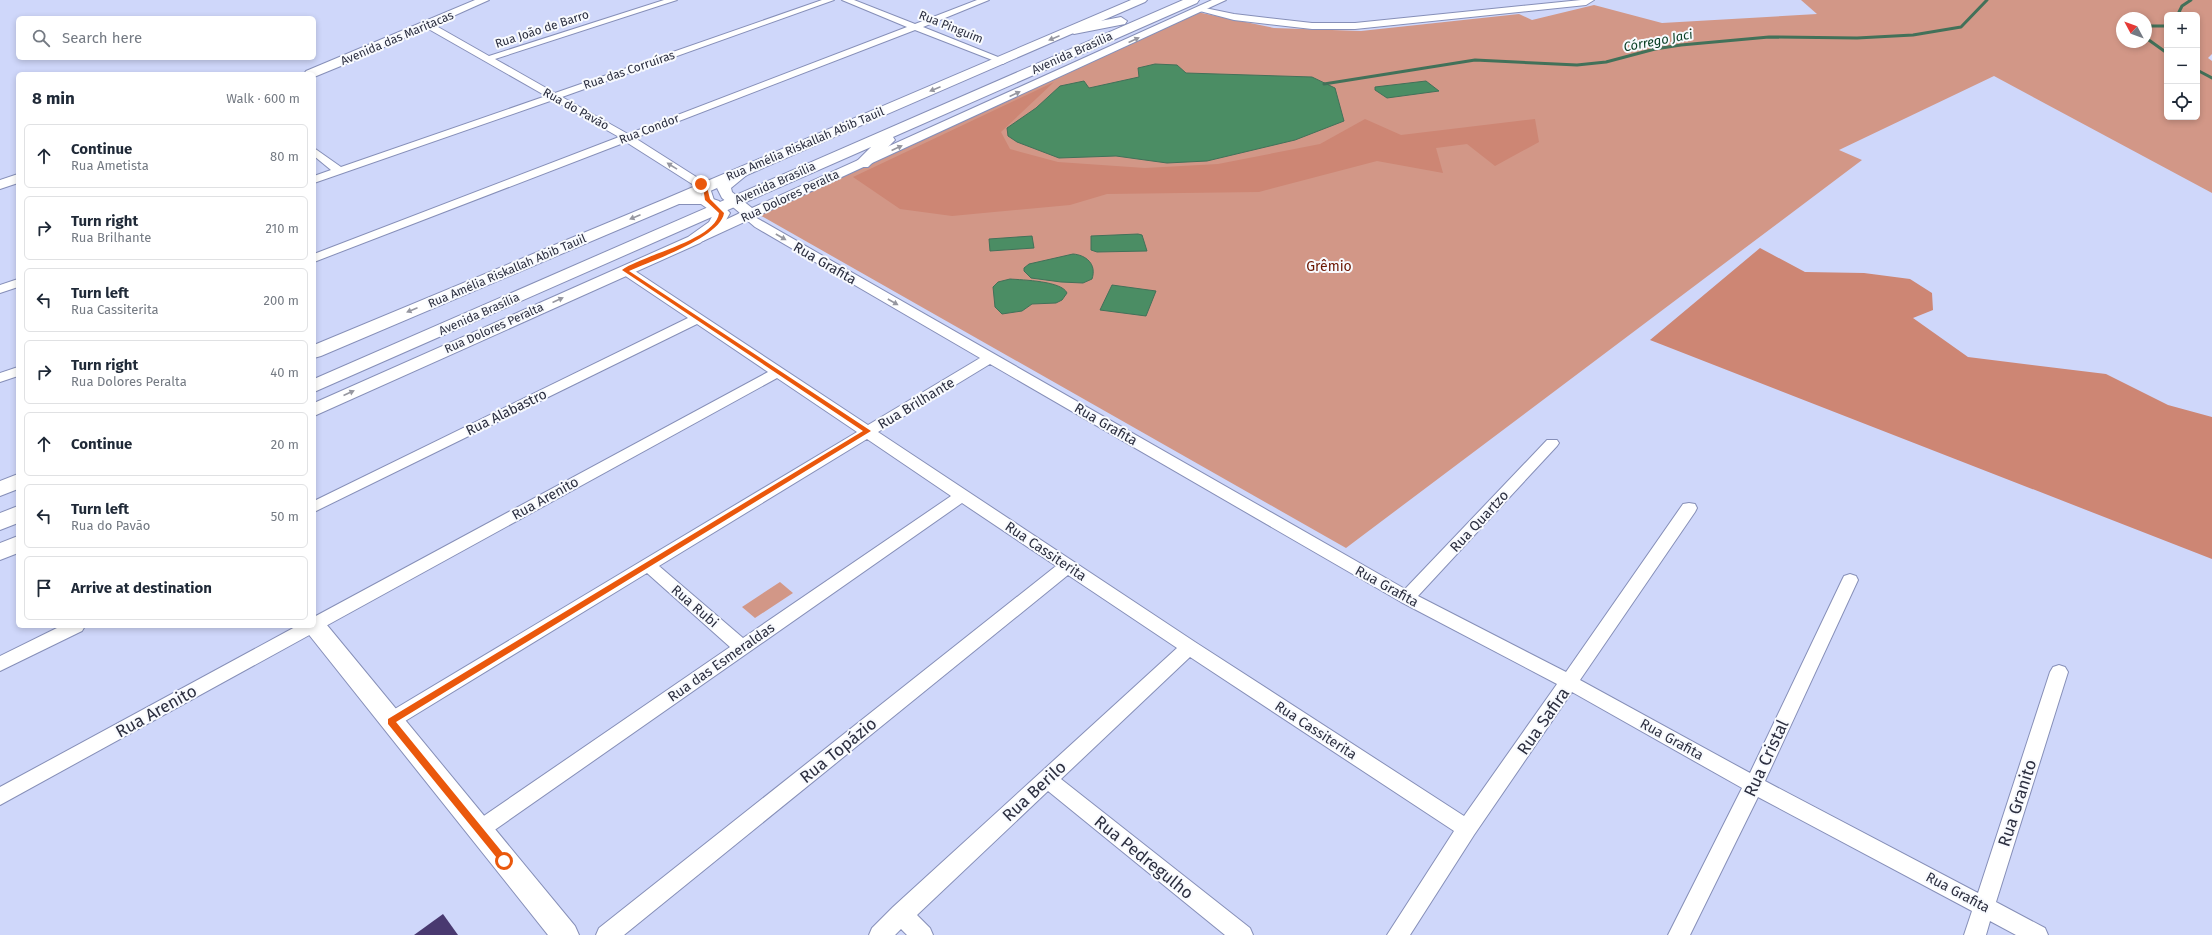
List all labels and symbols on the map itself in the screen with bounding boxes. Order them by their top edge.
street label: Rua João de Barro [493,7,591,51]
street label: Avenida das Maritacas [338,8,456,68]
street label: Rua Pinguim [917,8,985,46]
north arrow [2116,12,2152,48]
water label: Córrego Jaci [1622,26,1694,55]
street label: Avenida Brasília [1029,29,1115,77]
one-way arrow [1048,36,1060,42]
one-way arrow [1128,37,1139,43]
street label: Rua das Corruíras [581,48,677,92]
street label: Rua do Pavão [541,85,611,133]
one-way arrow [928,87,940,93]
one-way arrow [1010,91,1021,97]
street label: Rua Amélia Riskallah Abib Tauil [724,104,887,184]
street label: Rua Condor [617,111,681,147]
one-way arrow [891,144,903,151]
street label: Avenida Brasília [732,159,818,207]
one-way arrow [667,162,677,170]
street label: Rua Dolores Peralta [739,167,841,225]
route end [692,175,710,193]
one-way arrow [630,214,641,220]
street label: Rua Amélia Riskallah Abib Tauil [426,231,589,311]
one-way arrow [775,234,787,241]
street label: Rua Grafita [790,239,859,288]
park label: Grêmio [1306,258,1352,275]
street label: Avenida Brasília [436,290,522,338]
one-way arrow [552,297,563,303]
one-way arrow [887,299,899,306]
street label: Rua Dolores Peralta [442,300,546,356]
one-way arrow [406,308,418,314]
street label: Rua Brilhante [875,374,958,433]
street label: Rua Alabastro [463,386,550,439]
one-way arrow [344,390,356,396]
street label: Rua Grafita [1071,400,1140,449]
street label: Rua Arenito [509,473,582,524]
street label: Rua Quartzo [1447,487,1512,556]
street label: Rua Cassiterita [1002,518,1090,585]
street label: Rua Grafita [1352,562,1421,611]
street label: Rua Rubi [668,581,722,631]
street label: Rua das Esmeraldas [665,619,778,706]
street label: Rua Arenito [112,681,200,742]
street label: Rua Safira [1513,684,1574,759]
street label: Rua Cassiterita [1272,698,1360,763]
street label: Rua Topázio [796,713,881,788]
street label: Rua Grafita [1637,715,1706,764]
street label: Rua Cristal [1739,716,1793,800]
street label: Rua Berilo [998,757,1071,826]
street label: Rua Granito [1994,757,2041,849]
street label: Rua Pedregulho [1090,811,1197,904]
route start [495,852,513,870]
street label: Rua Grafita [1923,869,1993,916]

